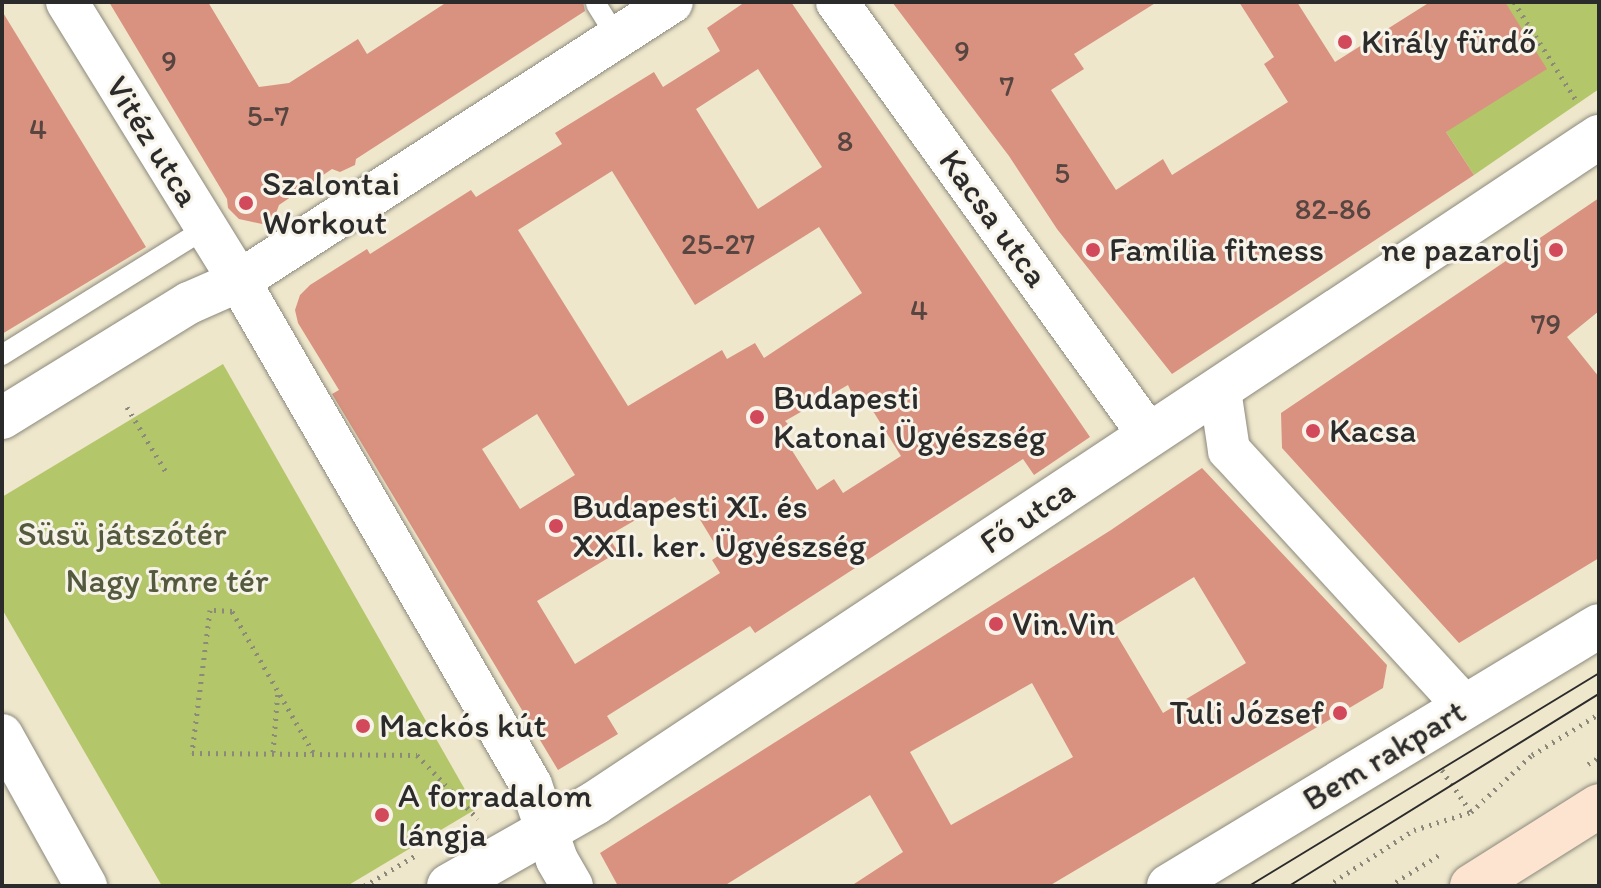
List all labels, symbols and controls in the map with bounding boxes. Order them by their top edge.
place label: Király fürdő [1361,22,1537,62]
house number: 9 [954,33,970,69]
marker: Király fürdő [1336,33,1354,51]
house number: 9 [161,43,177,79]
house number: 7 [1000,68,1014,104]
street label: Vitéz utca [97,69,209,213]
house number: 5-7 [247,98,289,134]
house number: 4 [29,111,47,147]
house number: 8 [837,123,853,159]
street label: Kacsa utca [931,142,1057,294]
house number: 5 [1054,155,1070,191]
place label: Szalontai Workout [262,163,400,242]
house number: 82-86 [1295,191,1371,227]
marker: Szalontai Workout [237,194,255,212]
house number: 25-27 [681,226,755,262]
place label: Familia fitness [1109,230,1323,270]
place label: ne pazarolj [1380,230,1540,270]
marker: Familia fitness [1084,241,1102,259]
marker: ne pazarolj [1547,241,1565,259]
house number: 4 [910,292,928,328]
house number: 79 [1531,306,1561,342]
place label: Budapesti Katonai Ügyészség [773,377,1046,456]
marker: Budapesti Katonai Ügyészség [748,408,766,426]
place label: Kacsa [1329,411,1416,451]
marker: Kacsa [1304,422,1322,440]
street label: Fő utca [972,470,1082,562]
place label: Budapesti XI. és XXII. ker. Ügyészség [572,486,866,566]
park label: Süsü játszótér [17,514,227,554]
marker: Budapesti XI. és XXII. ker. Ügyészség [547,517,565,535]
park label: Nagy Imre tér [66,561,268,601]
place label: Vin.Vin [1012,604,1115,644]
marker: Vin.Vin [987,615,1005,633]
street label: Bem rakpart [1295,690,1473,820]
place label: Tuli József [1170,693,1324,733]
marker: Tuli József [1331,704,1349,722]
place label: Mackós kút [379,706,546,746]
marker: Mackós kút [354,717,372,735]
place label: A forradalom lángja [398,775,592,854]
marker: A forradalom lángja [373,806,391,824]

